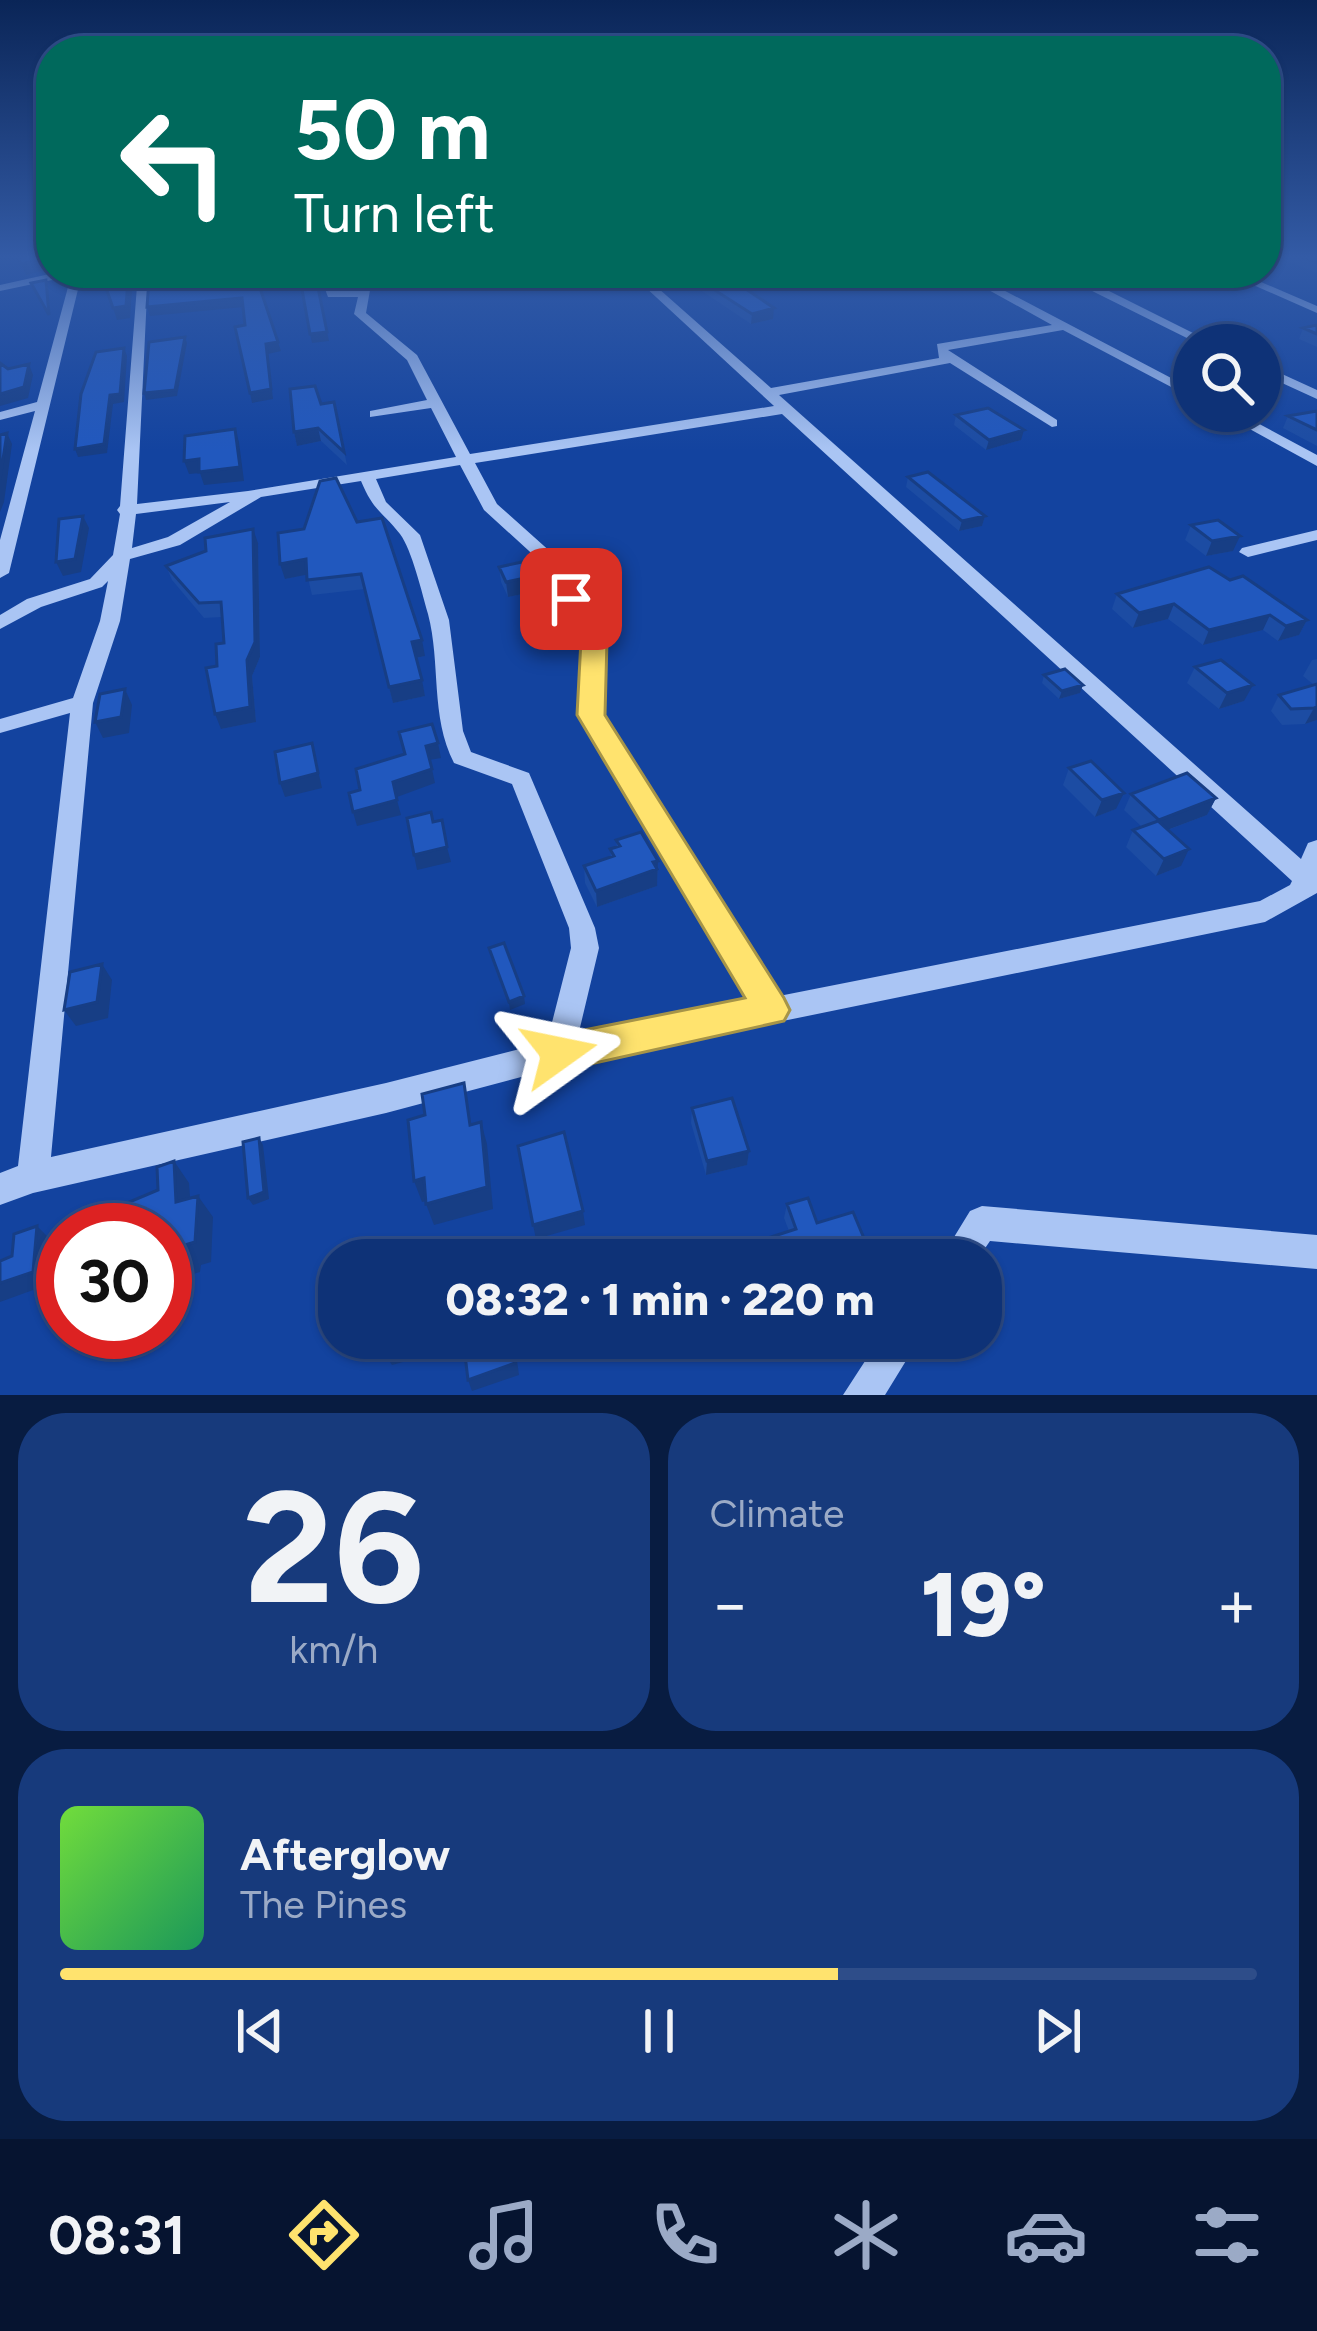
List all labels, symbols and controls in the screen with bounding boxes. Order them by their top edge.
text: 50 m [294,79,490,180]
icon: left [96,84,252,240]
text: Turn left [294,181,495,246]
map controls [1173,324,1281,432]
button: search [1173,324,1281,432]
pin [520,548,622,650]
icon: arrive [538,566,604,632]
position arrow [496,990,622,1116]
speed limit sign: 30 [36,1203,192,1359]
text: 08:32 · 1 min · 220 m [446,1272,874,1326]
text: 26 [243,1454,424,1641]
text: Climate [710,1490,844,1537]
text: 19° [920,1550,1046,1659]
text: − [710,1564,751,1644]
text: + [1216,1564,1257,1644]
text: km/h [289,1626,378,1673]
text: Afterglow [240,1827,450,1881]
text: The Pines [240,1881,407,1928]
icon: previous [227,1998,293,2064]
icon: pause [626,1998,692,2064]
icon: next [1025,1998,1091,2064]
icon: directions [282,2193,366,2277]
icon: music [462,2193,546,2277]
icon: phone [643,2193,727,2277]
icon: climate [824,2193,908,2277]
icon: car [1004,2193,1088,2277]
icon: filters [1185,2193,1269,2277]
text: 08:31 [48,2203,185,2268]

